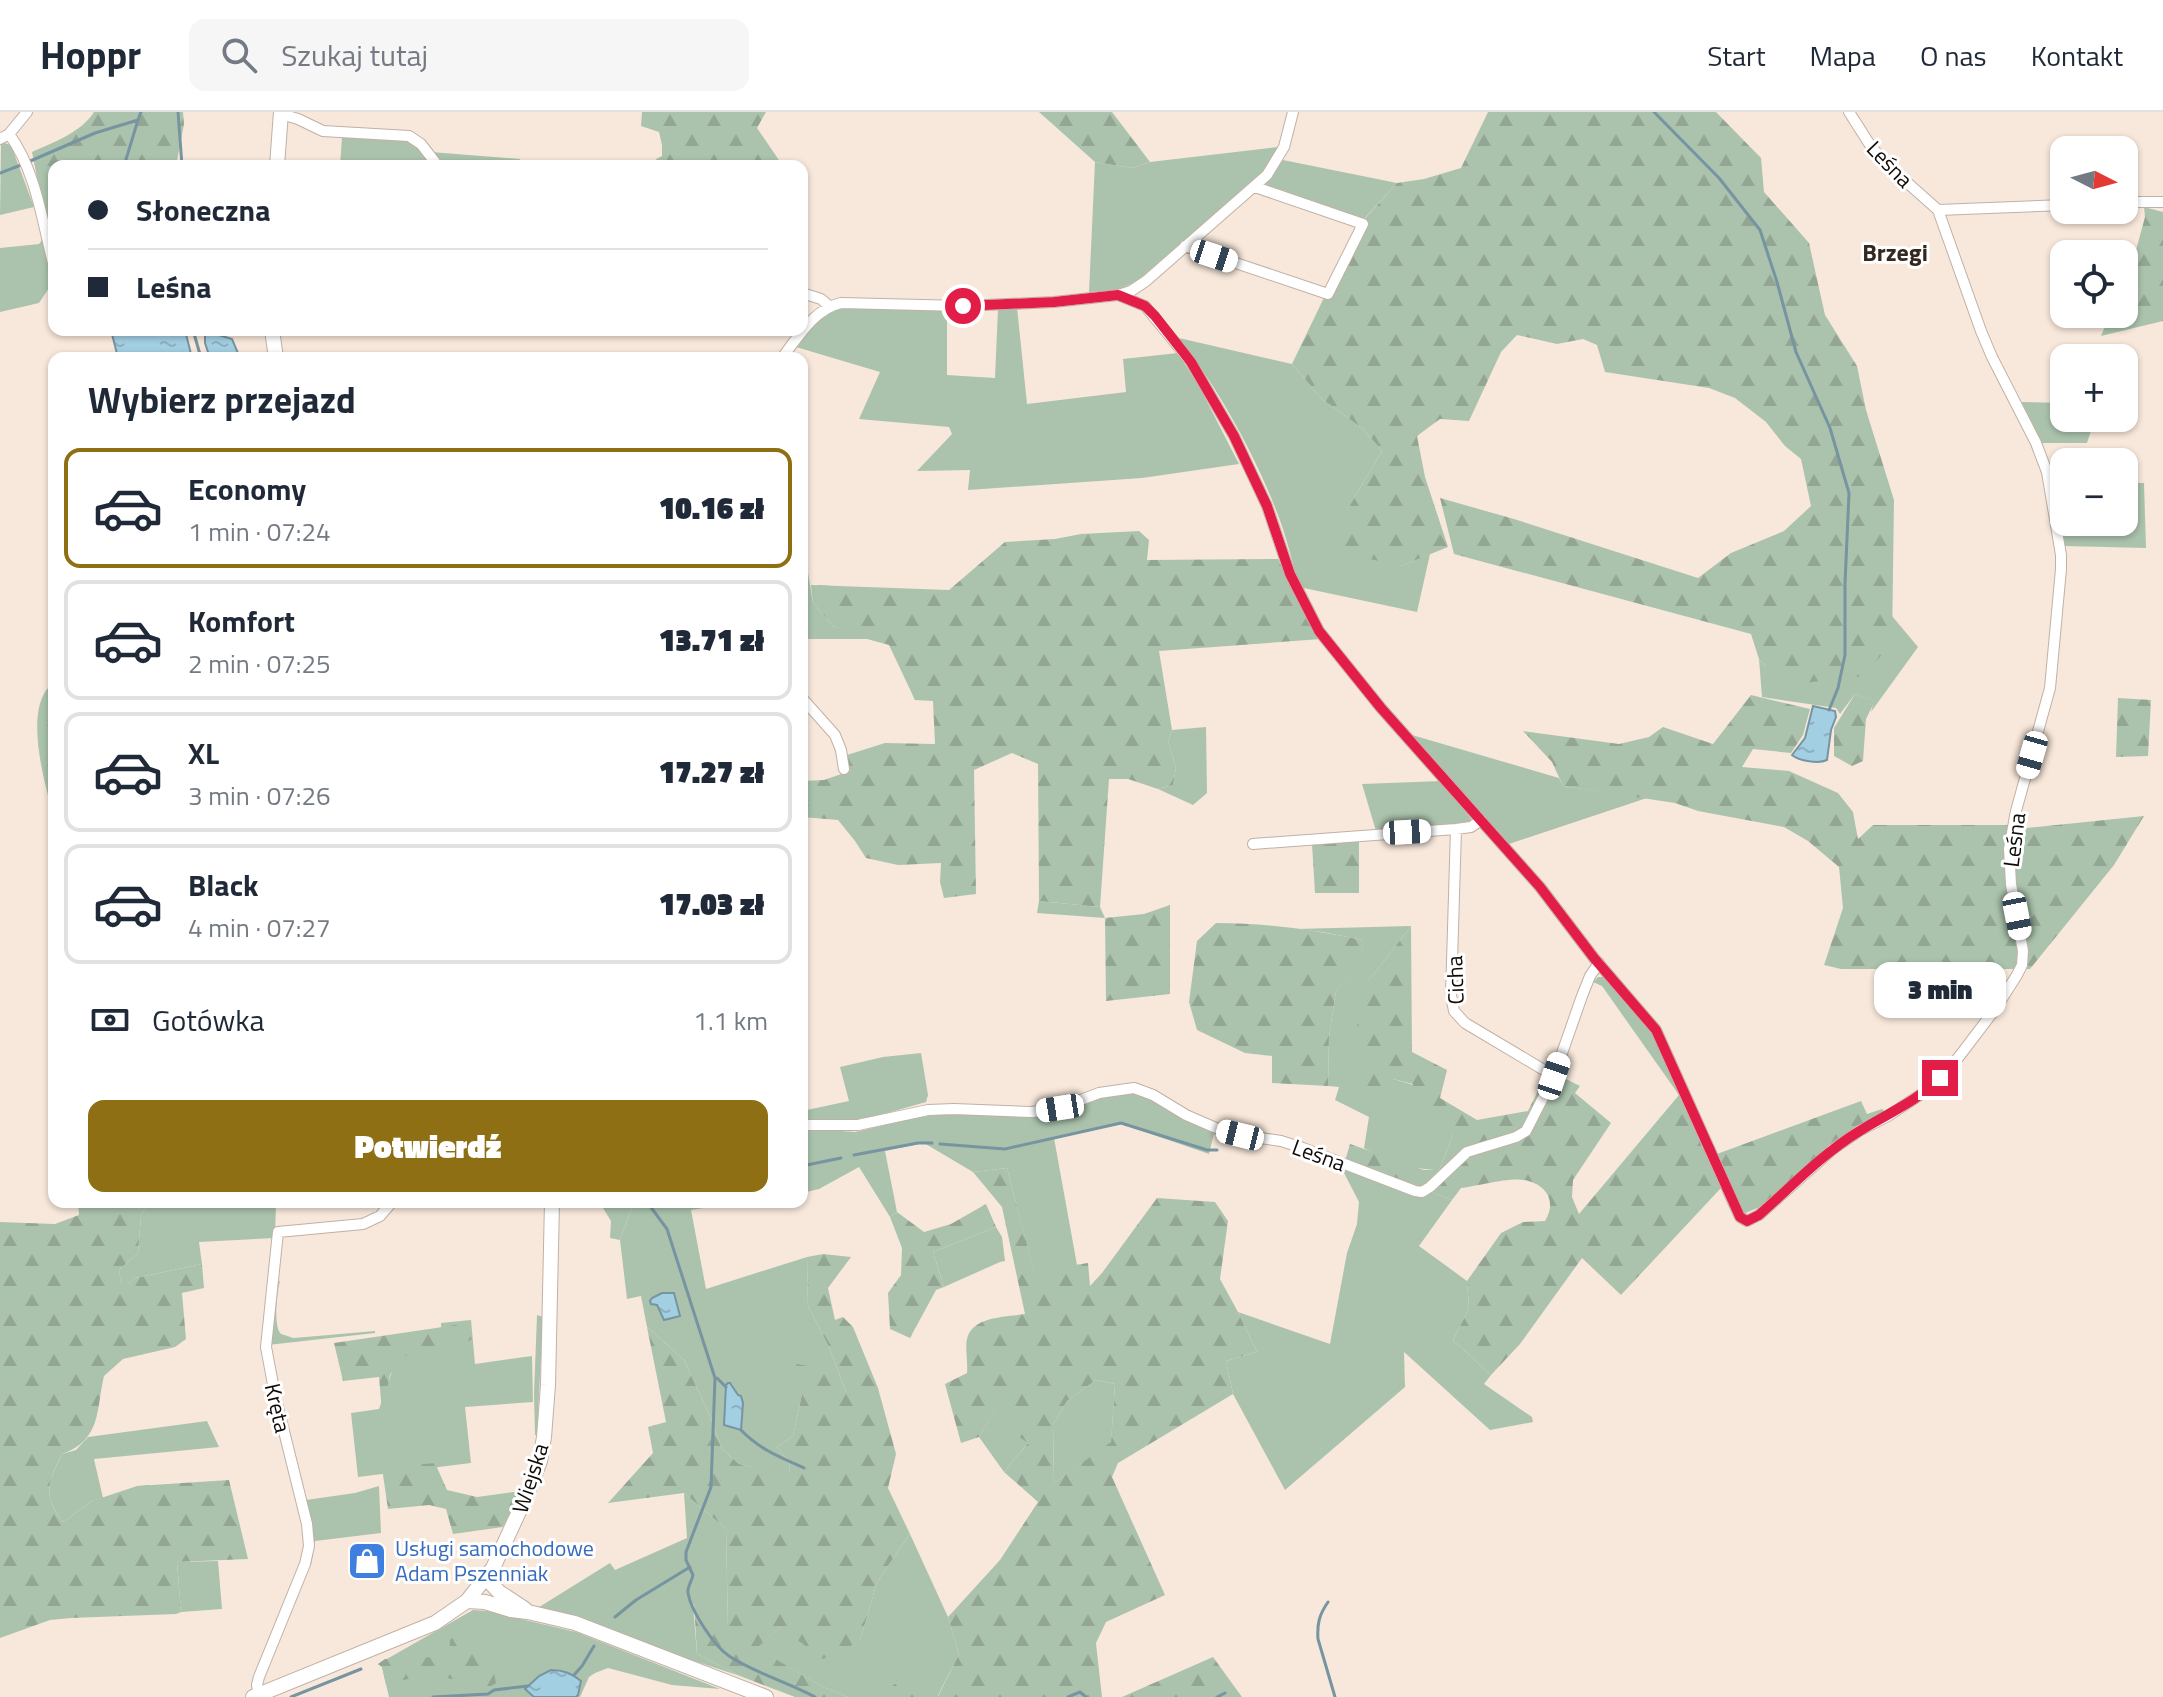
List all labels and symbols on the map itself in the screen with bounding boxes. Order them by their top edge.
street label: Leśna [1859,133,1921,195]
north arrow [2050,136,2138,224]
district label: Brzegi [1862,234,1928,270]
car [1187,237,1241,275]
route start [945,288,981,324]
car [2014,729,2050,781]
street label: Leśna [1994,811,2034,869]
car [1382,819,1432,845]
car [2001,890,2033,942]
street label: Cicha [1437,955,1473,1005]
callout: 3 min [1874,962,2006,1018]
car [1535,1049,1573,1103]
route end [1922,1060,1958,1096]
car [1034,1092,1086,1124]
car [1214,1118,1266,1152]
street label: Leśna [1288,1130,1350,1180]
street label: Kręta [256,1380,300,1436]
street label: Wiejska [503,1439,557,1517]
place label: Usługi samochodowe Adam Pszenniak [395,1531,594,1590]
shop icon: Usługi samochodowe Adam Pszenniak [346,1540,388,1582]

